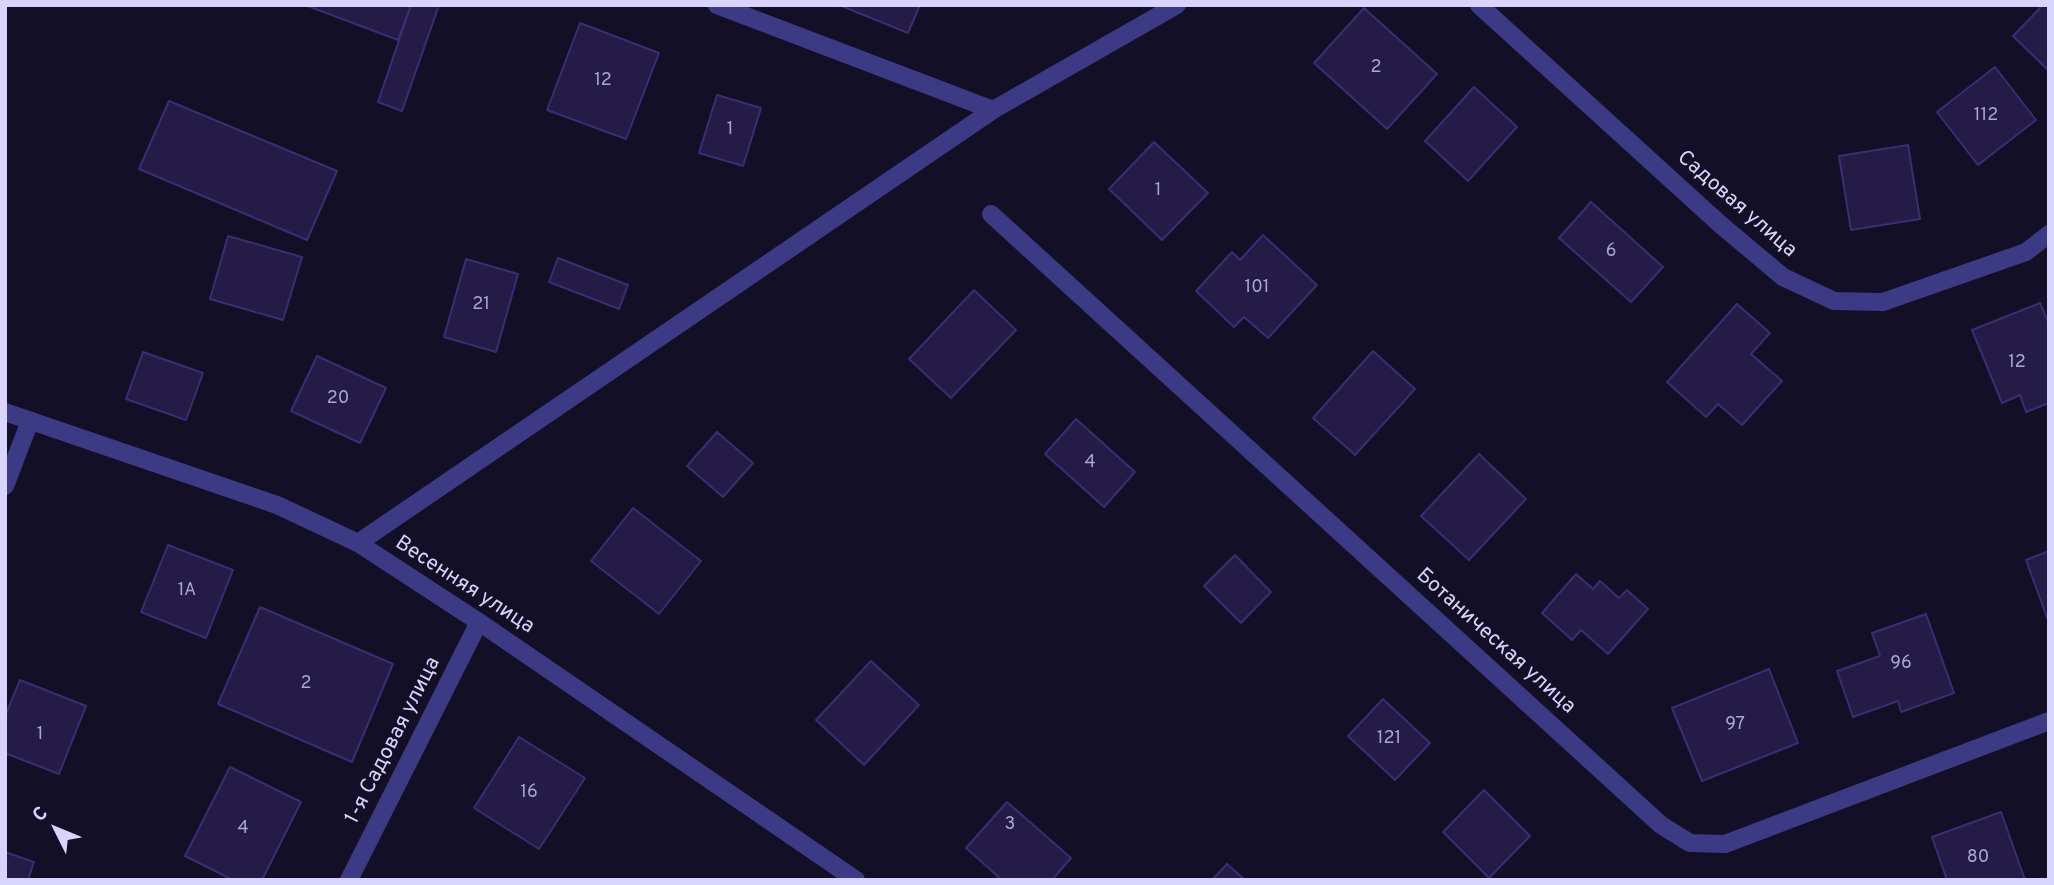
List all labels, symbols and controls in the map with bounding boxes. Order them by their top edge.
house number: 2 [1370,57,1382,79]
house number: 12 [594,70,612,92]
house number: 112 [1974,105,1998,127]
house number: 1 [727,119,733,141]
street label: Садовая улица [1671,146,1801,264]
house number: 1 [1155,180,1161,202]
house number: 6 [1606,241,1616,263]
house number: 101 [1245,277,1269,299]
house number: 21 [472,294,490,316]
house number: 12 [2008,352,2026,374]
house number: 20 [327,388,349,410]
house number: 4 [1084,452,1096,474]
street label: Весенняя улица [390,532,538,640]
street label: Ботаническая улица [1410,564,1580,720]
house number: 1А [178,580,196,602]
street label: 1-я Садовая улица [341,653,447,829]
house number: 96 [1890,653,1912,675]
house number: 2 [300,673,312,695]
house number: 97 [1725,714,1745,736]
house number: 1 [37,724,43,746]
house number: 121 [1377,728,1401,750]
house number: 16 [520,782,538,804]
north arrow [21,794,91,864]
text: С [28,802,54,827]
house number: 3 [1005,814,1015,836]
house number: 4 [237,818,249,840]
house number: 80 [1967,847,1989,869]

